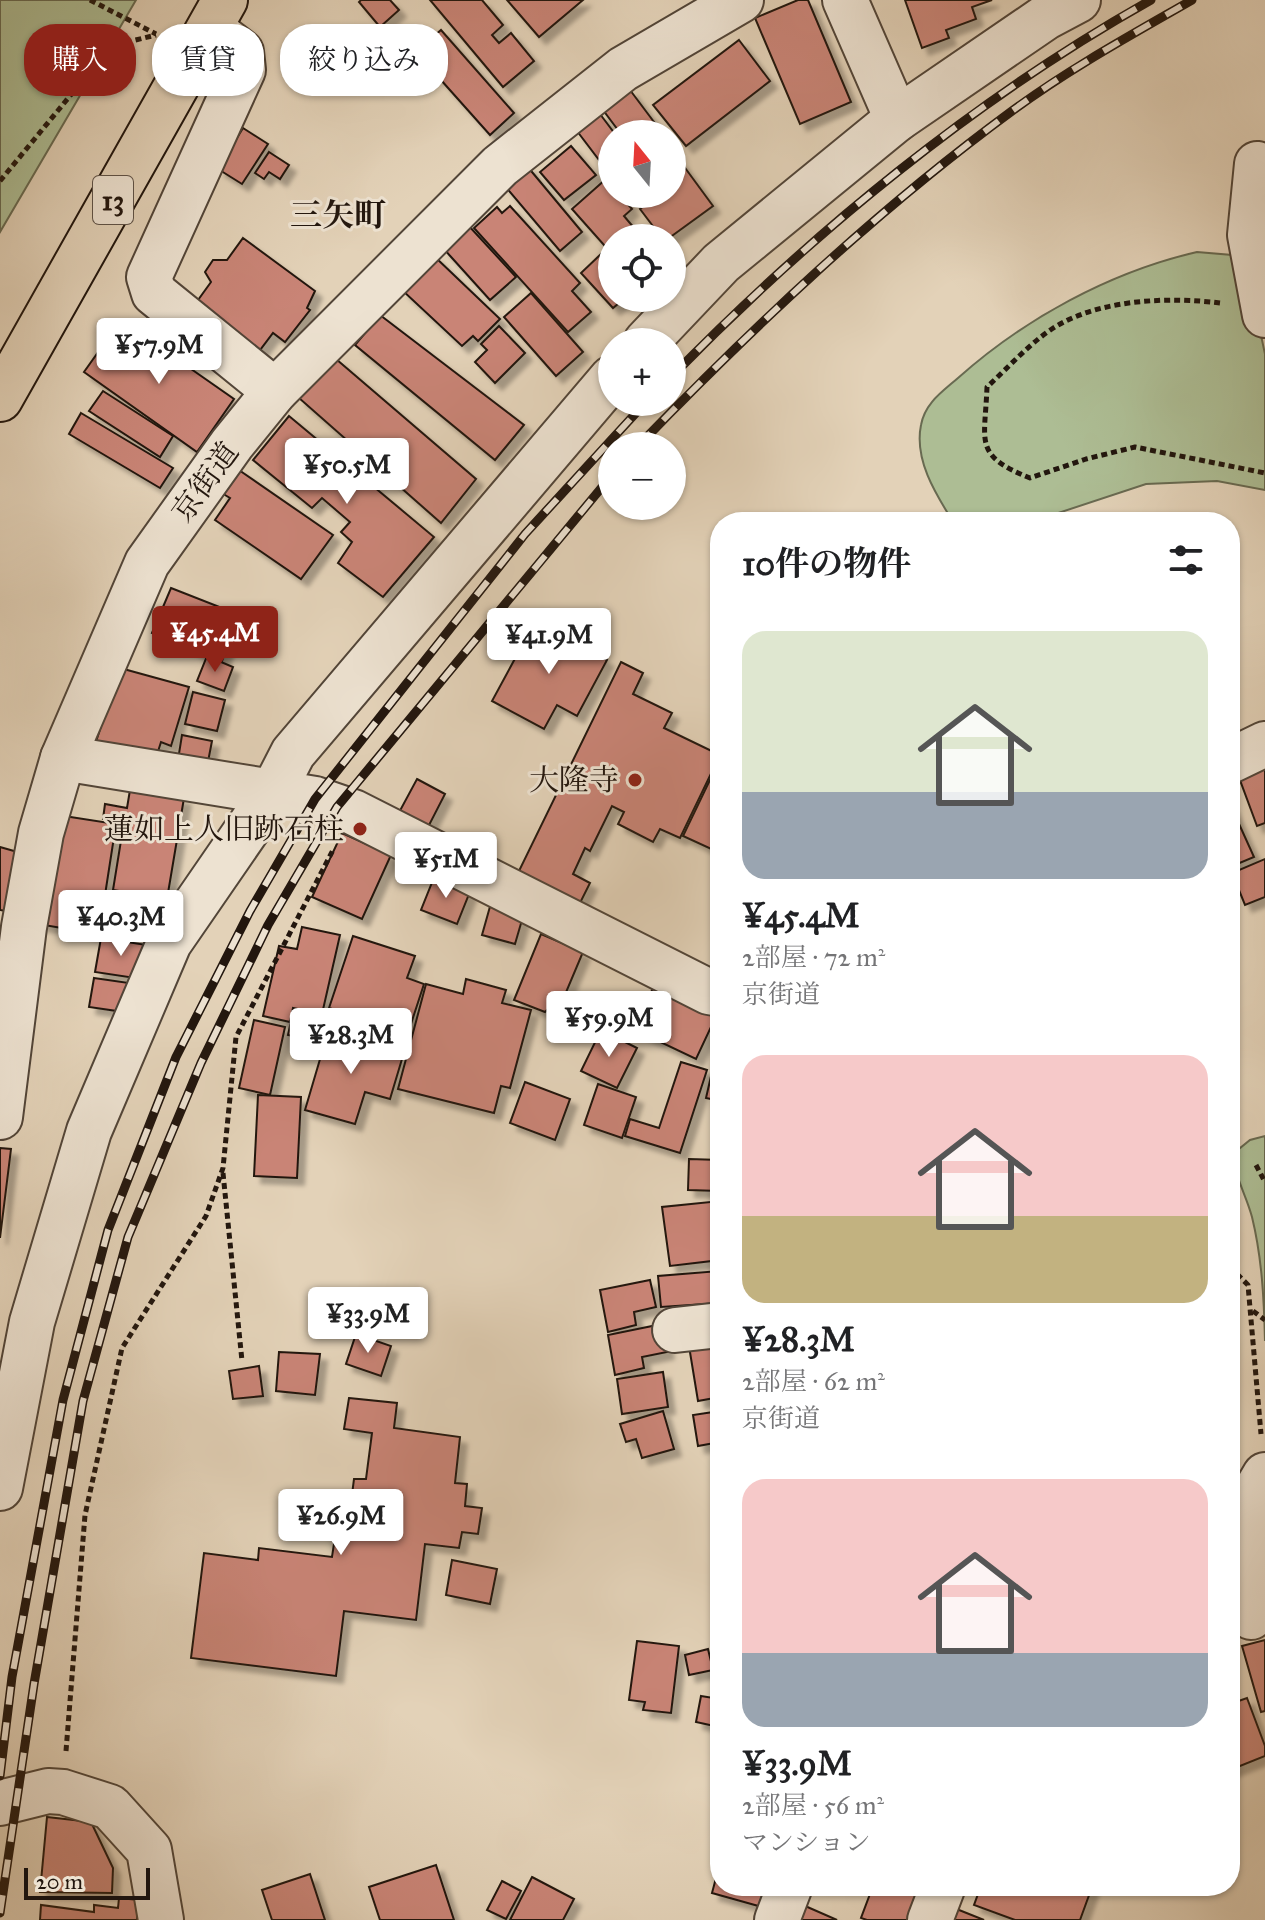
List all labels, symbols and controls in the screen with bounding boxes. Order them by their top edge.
chip: 購入 [24,24,136,96]
chip: 賃貸 [152,24,264,96]
chip: 絞り込み [280,24,448,96]
north arrow [598,120,686,208]
map controls [598,120,686,520]
road number: 13 [93,176,133,224]
district label: 三矢町 [290,196,386,235]
button: locate [598,224,686,312]
pin: ¥57.9M [94,318,224,386]
text: ¥57.9M [115,328,203,360]
button: + [598,328,686,416]
button: − [598,432,686,520]
street label: 京街道 [164,435,246,529]
pin: ¥50.5M [282,438,412,506]
text: ¥50.5M [303,448,391,480]
icon: filters [1164,538,1208,582]
text: 10件の物件 [742,543,911,584]
pin: ¥45.4M [150,606,280,674]
pin: ¥41.9M [484,608,614,676]
text: ¥45.4M [170,616,260,648]
text: ¥41.9M [505,618,593,650]
icon: home [903,683,1047,827]
place label: 大隆寺 [529,762,619,798]
marker: 大隆寺 [626,771,644,789]
place label: 蓮如上人旧跡石柱 [104,811,344,847]
marker: 蓮如上人旧跡石柱 [351,820,369,838]
pin: ¥51M [399,832,493,900]
text: ¥51M [413,842,479,874]
pin: ¥40.3M [56,890,186,958]
text: ¥45.4M [742,895,860,936]
text: ¥40.3M [76,900,166,932]
text: 2部屋 · 72 m² [742,941,885,973]
text: 京街道 [742,978,820,1010]
pin: ¥59.9M [544,991,674,1059]
text: ¥59.9M [564,1001,654,1033]
pin: ¥28.3M [286,1008,416,1076]
text: ¥28.3M [308,1018,394,1050]
icon: home [903,1107,1047,1251]
pin: ¥33.9M [303,1287,433,1355]
text: ¥33.9M [326,1297,410,1329]
text: ¥28.3M [742,1319,855,1360]
text: 2部屋 · 62 m² [742,1365,885,1397]
text: 京街道 [742,1402,820,1434]
pin: ¥26.9M [276,1489,406,1557]
text: ¥26.9M [296,1499,386,1531]
icon: home [903,1531,1047,1675]
text: ¥33.9M [742,1743,852,1784]
text: 2部屋 · 56 m² [742,1789,884,1821]
text: マンション [742,1826,871,1858]
scale bar [24,1864,150,1900]
text: 20 m [36,1868,83,1895]

